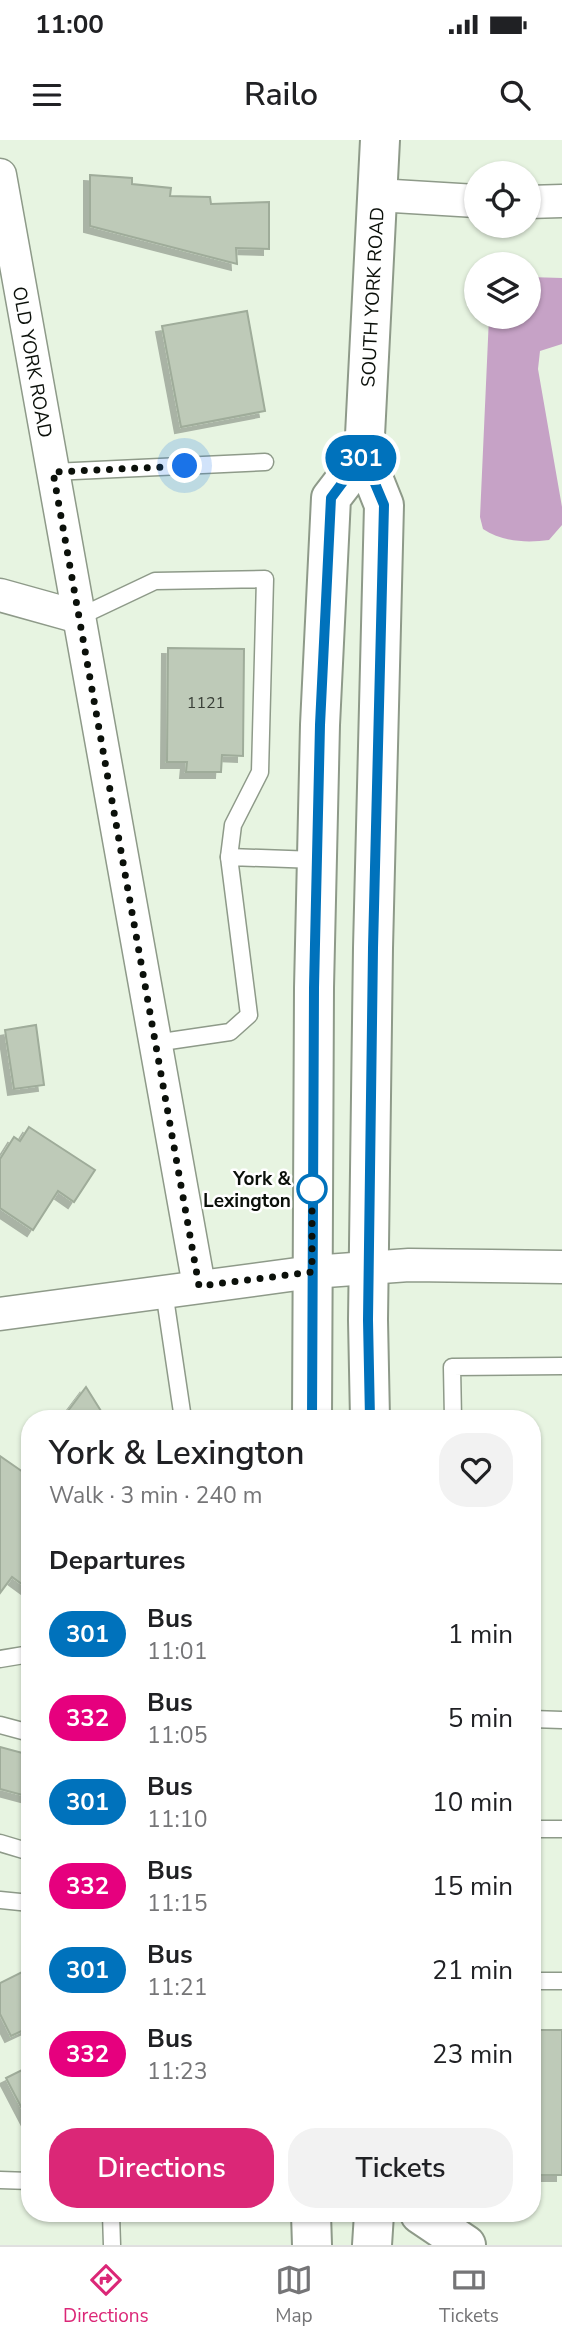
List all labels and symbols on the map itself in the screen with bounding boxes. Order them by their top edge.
street label: SOUTH YORK ROAD [355,206,391,388]
street label: OLD YORK ROAD [6,284,58,440]
line badge: 301 [321,435,401,481]
your location [167,448,202,483]
house number: 1121 [187,692,225,714]
place label: York & Lexington [203,1166,292,1214]
marker: York & Lexington [297,1174,327,1204]

